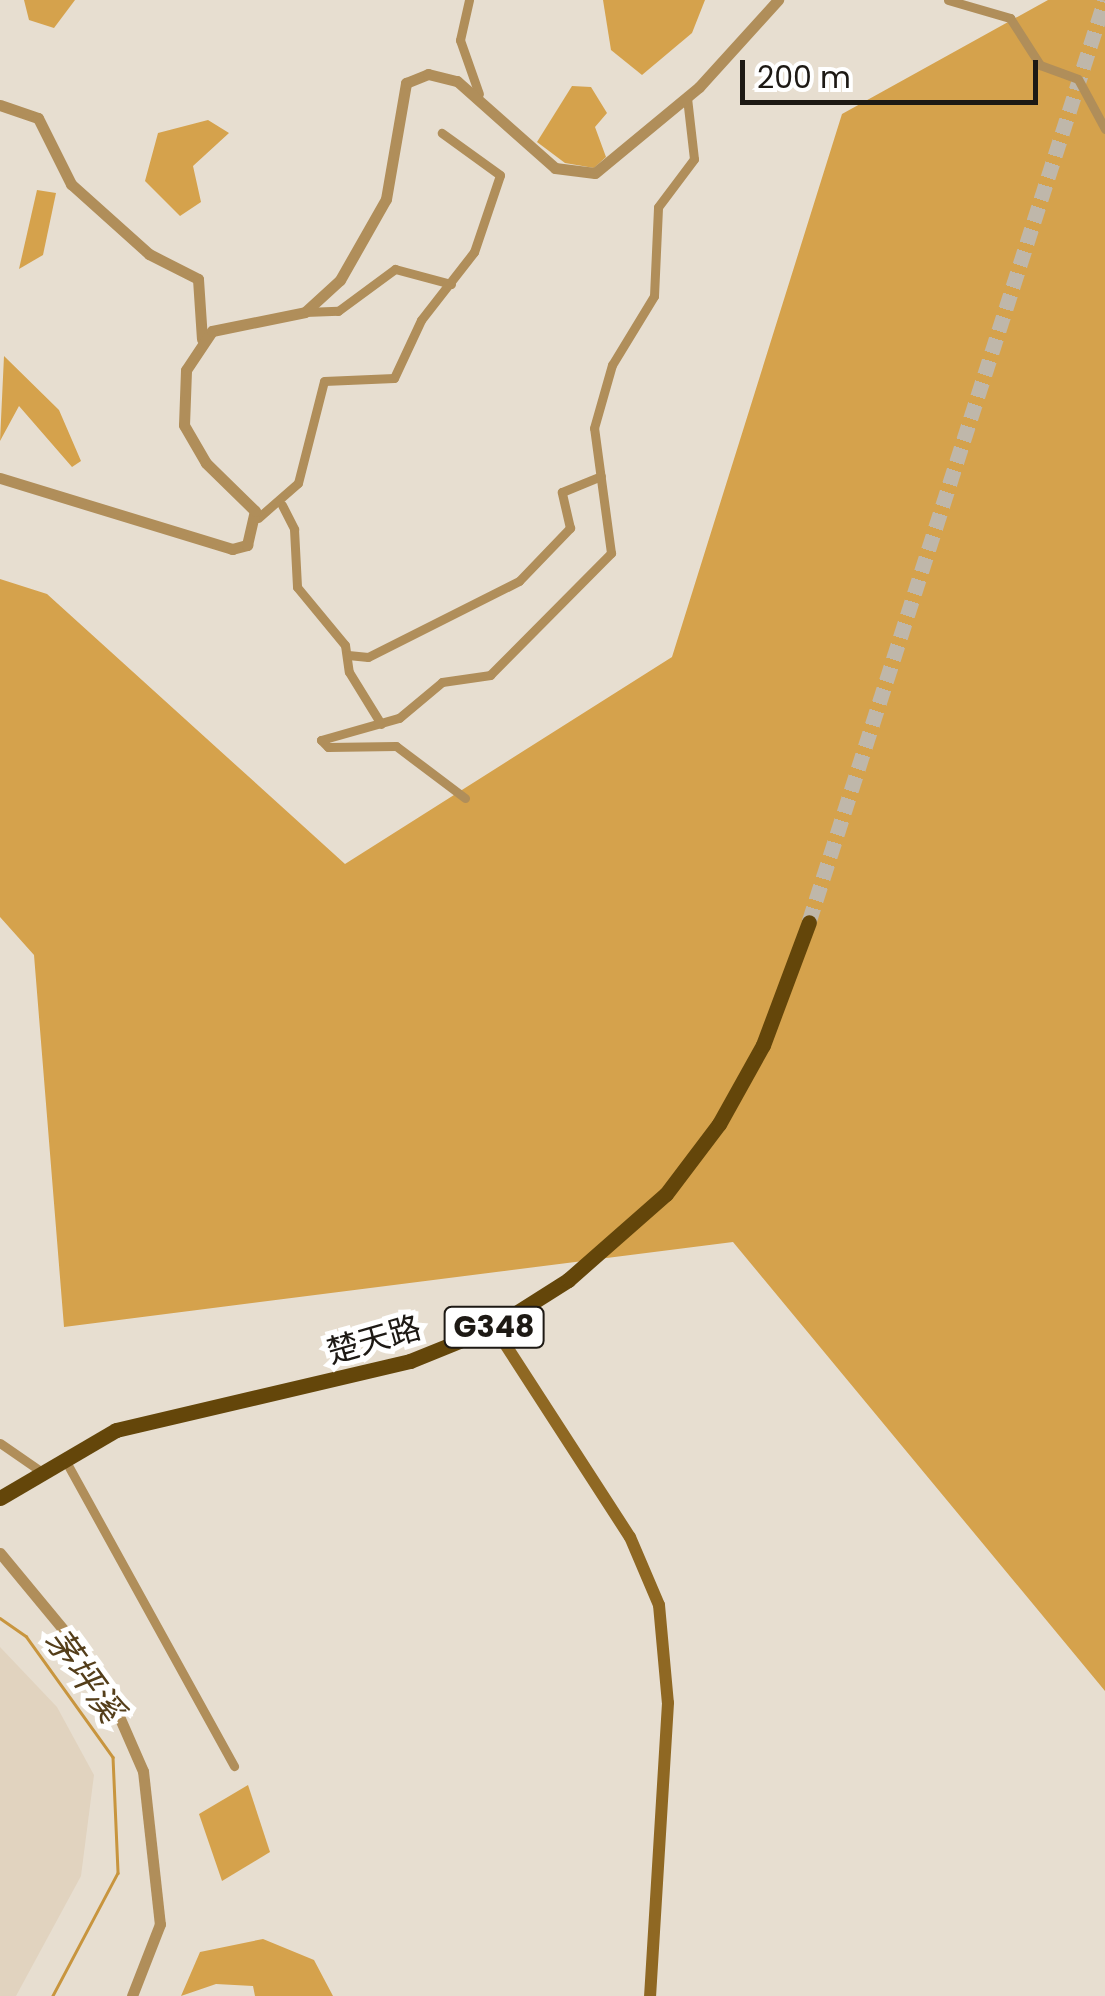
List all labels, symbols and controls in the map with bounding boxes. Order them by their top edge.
scale bar [745,40,1042,102]
text: 200 m [757,56,851,99]
road number: G348 [442,1302,546,1352]
street label: 楚天路 [323,1308,425,1372]
water label: 茅坪溪 [36,1620,132,1730]

